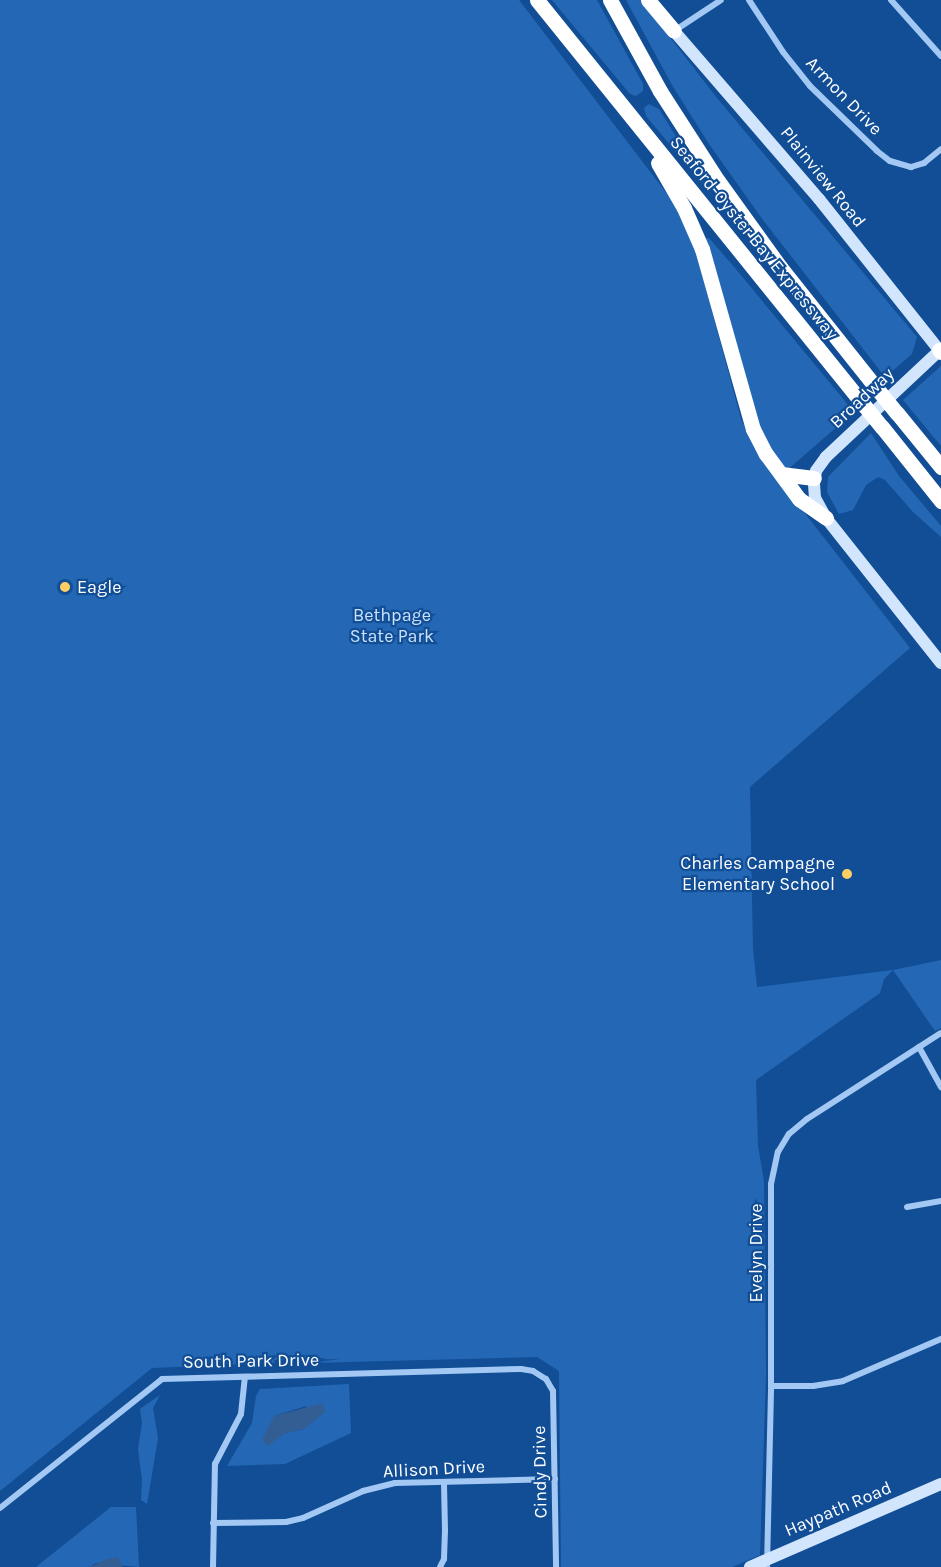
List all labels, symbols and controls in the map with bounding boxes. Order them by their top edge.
street label: Armon Drive [801,52,887,140]
street label: Plainview Road [776,122,870,232]
street label: Seaford-Oyster Bay Expressway [665,132,843,344]
street label: Broadway [826,363,898,433]
place label: Eagle [77,576,121,598]
marker: Eagle [58,580,72,594]
park label: Bethpage State Park [350,605,434,648]
place label: Charles Campagne Elementary School [680,853,835,896]
marker: Charles Campagne Elementary School [840,867,854,881]
street label: Evelyn Drive [745,1204,767,1302]
street label: South Park Drive [183,1349,319,1373]
street label: Cindy Drive [528,1426,552,1518]
street label: Allison Drive [382,1456,486,1482]
street label: Haypath Road [781,1477,895,1541]

